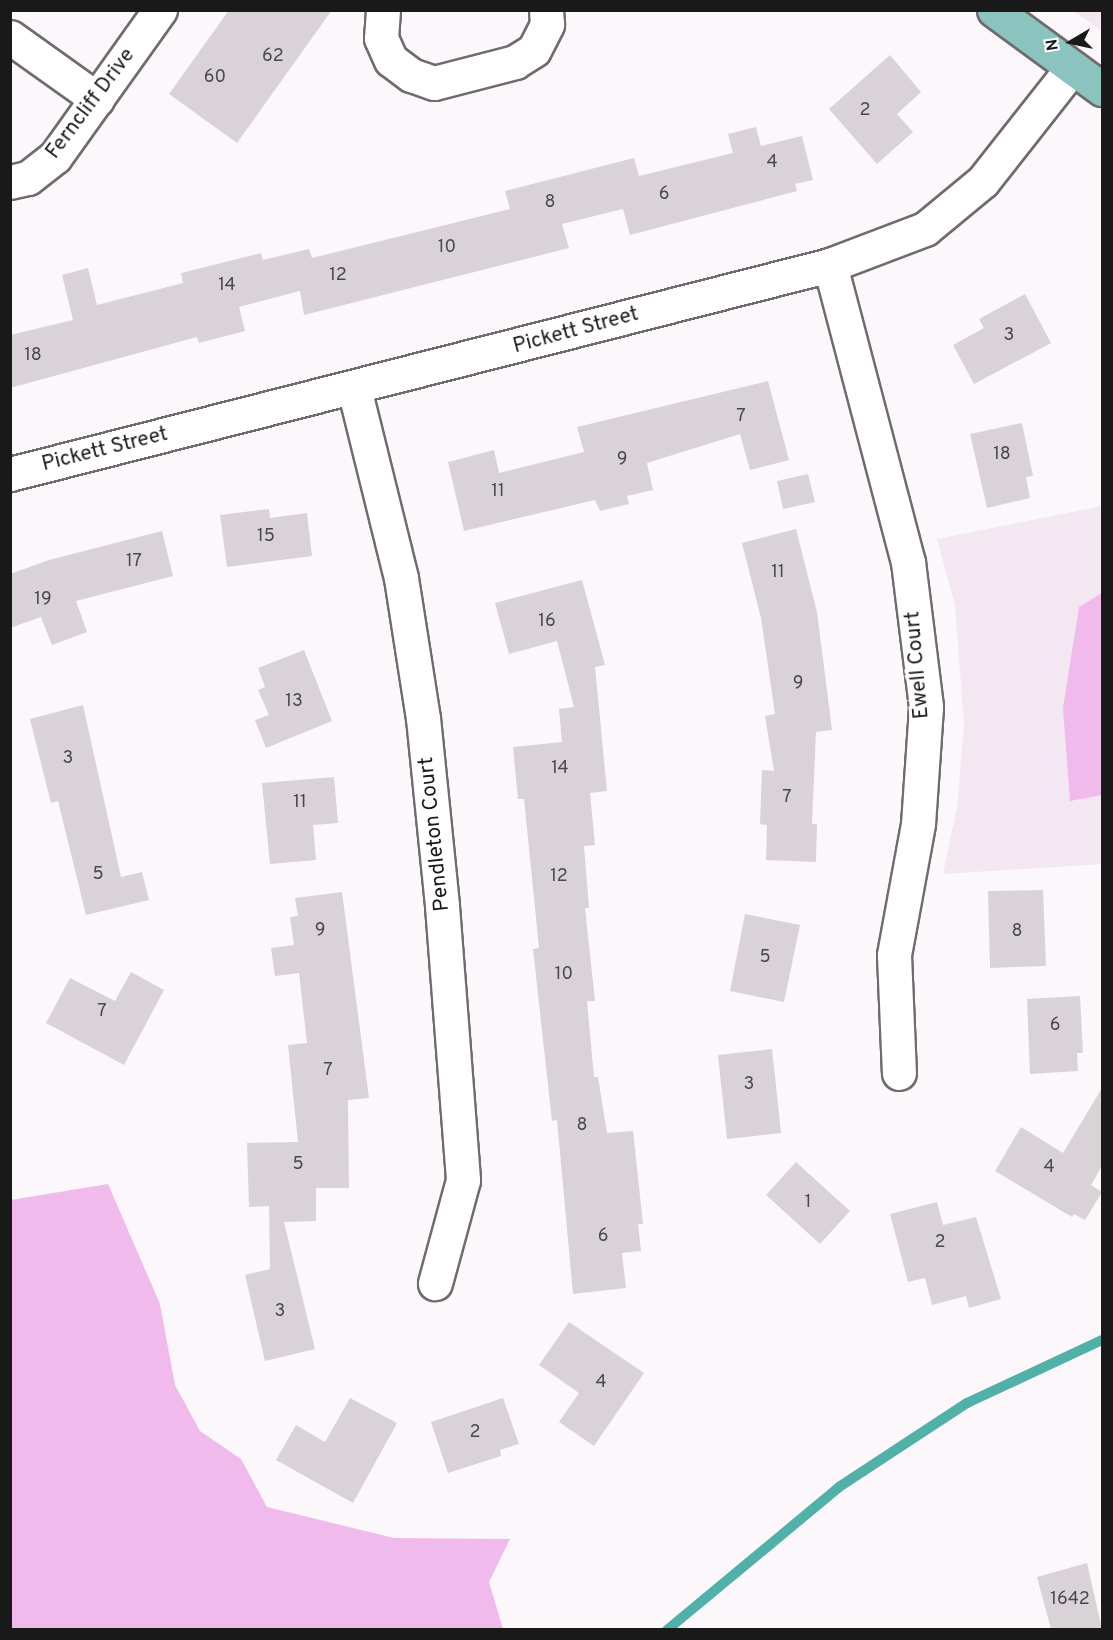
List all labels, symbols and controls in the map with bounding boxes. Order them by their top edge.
north arrow [1041,12,1101,72]
text: N [1042,38,1064,52]
street label: Ferncliff Drive [41,44,141,164]
house number: 62 [262,46,284,68]
house number: 60 [204,67,226,89]
house number: 2 [859,100,871,122]
house number: 4 [766,152,778,174]
house number: 6 [659,184,669,206]
house number: 8 [545,192,555,214]
house number: 10 [438,237,456,259]
house number: 12 [329,265,347,287]
house number: 14 [218,275,236,297]
street label: Pickett Street [510,302,642,360]
house number: 3 [1004,325,1014,347]
house number: 18 [24,345,42,367]
house number: 7 [736,406,746,428]
street label: Pickett Street [39,422,171,478]
house number: 18 [993,444,1011,466]
house number: 9 [617,449,627,471]
house number: 11 [491,481,505,503]
house number: 15 [257,526,275,548]
house number: 17 [126,551,142,573]
house number: 11 [771,562,785,584]
house number: 19 [34,589,52,611]
street label: Ewell Court [901,610,935,720]
house number: 16 [538,611,556,633]
house number: 9 [793,673,803,695]
house number: 13 [285,691,303,713]
house number: 3 [63,748,73,770]
street label: Pendleton Court [414,755,456,913]
house number: 14 [551,758,569,780]
house number: 7 [782,787,792,809]
house number: 11 [293,792,307,814]
house number: 5 [92,864,104,886]
house number: 12 [550,866,568,888]
house number: 9 [315,920,325,942]
house number: 8 [1012,921,1022,943]
house number: 5 [759,947,771,969]
house number: 10 [555,964,573,986]
house number: 7 [97,1001,107,1023]
house number: 6 [1050,1015,1060,1037]
house number: 7 [323,1060,333,1082]
house number: 3 [744,1074,754,1096]
house number: 8 [577,1115,587,1137]
house number: 5 [292,1154,304,1176]
house number: 4 [1043,1157,1055,1179]
house number: 1 [805,1192,811,1214]
house number: 6 [598,1226,608,1248]
house number: 2 [934,1232,946,1254]
house number: 3 [275,1301,285,1323]
house number: 4 [595,1372,607,1394]
house number: 2 [469,1422,481,1444]
house number: 1642 [1050,1589,1090,1611]

